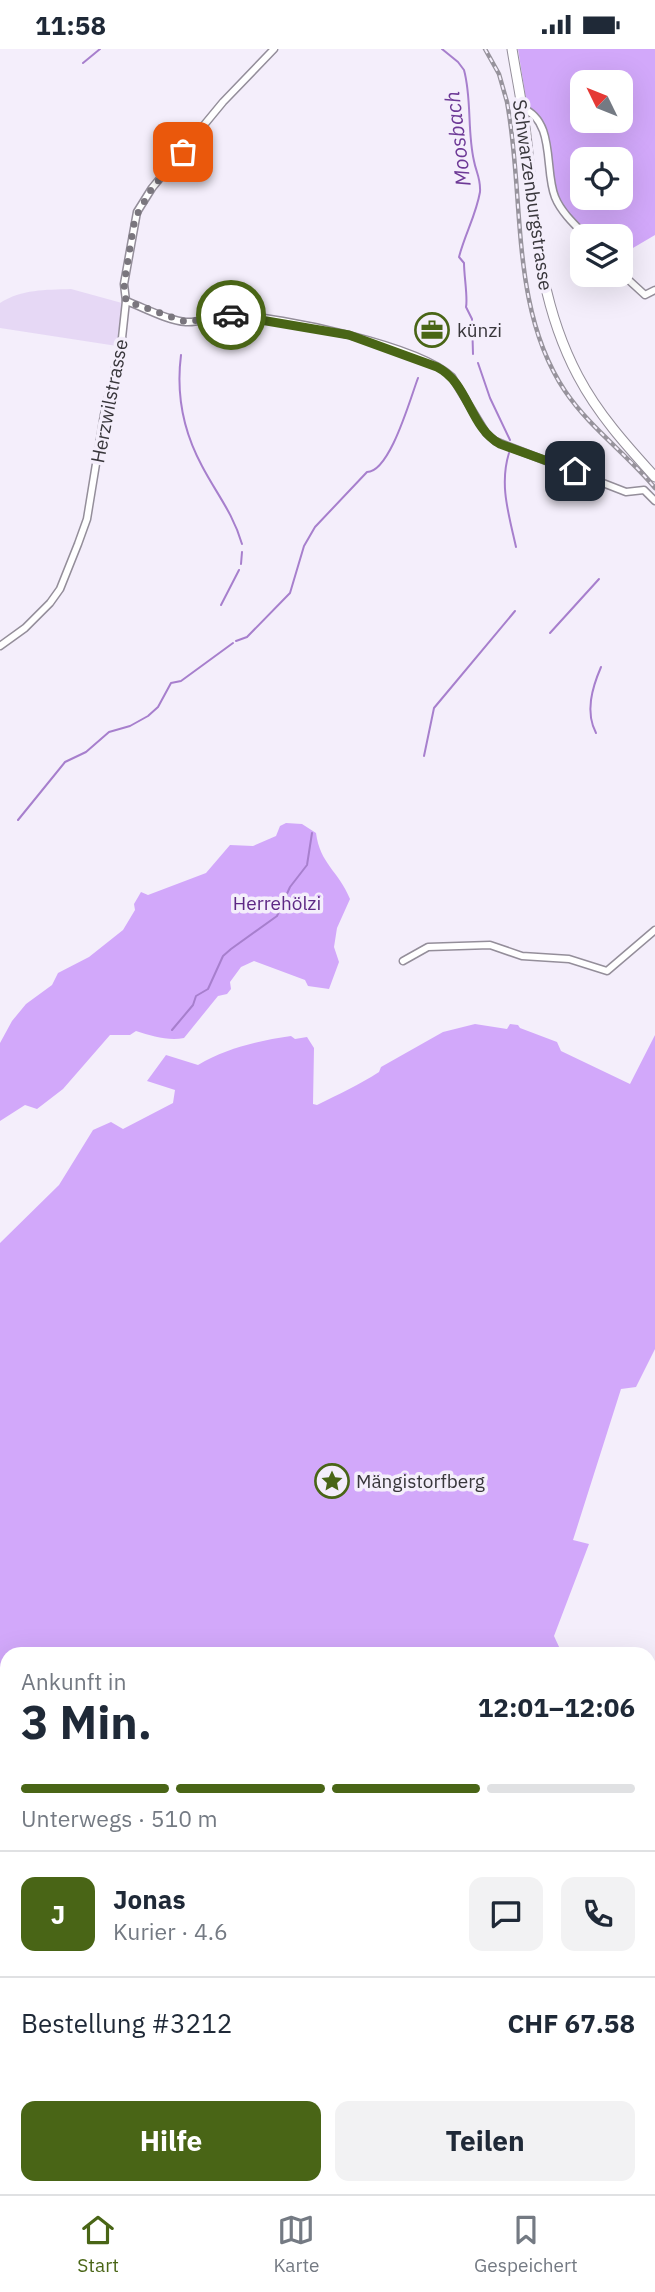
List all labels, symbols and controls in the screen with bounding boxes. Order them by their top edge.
text: 11:58 [35,8,106,42]
north arrow [570,70,634,133]
map controls [570,70,633,287]
water label: Moosbach [437,90,477,188]
street label: Schwarzenburgstrasse [508,98,558,292]
pin [153,122,213,182]
icon: bag [164,133,202,171]
button: locate [570,147,633,210]
button: layers [570,224,633,287]
courier [196,280,266,350]
icon: car [212,296,250,334]
office icon: künzi [413,311,451,349]
place label: künzi [457,318,502,342]
street label: Herzwilstrasse [85,337,133,465]
pin [545,441,605,501]
icon: home [556,452,594,490]
park label: Herrehölzi [233,891,321,915]
place icon: Mängistorfberg [313,1462,351,1500]
place label: Mängistorfberg [356,1469,485,1493]
text: Ankunft in [21,1666,127,1696]
text: 12:01–12:06 [478,1690,635,1724]
text: 3 Min. [21,1692,152,1752]
text: Unterwegs · 510 m [21,1803,218,1833]
button: chat [469,1877,543,1951]
button: phone [561,1877,635,1951]
text: Jonas [113,1882,186,1916]
text: J [51,1897,65,1931]
text: Kurier · 4.6 [113,1916,228,1946]
text: Bestellung #3212 [21,2006,232,2040]
text: CHF 67.58 [507,2006,635,2040]
button: Hilfe [21,2101,321,2181]
button: Teilen [335,2101,635,2181]
tab: Start [77,2211,119,2277]
tab: Karte [273,2211,319,2277]
tab: Gespeichert [474,2211,578,2277]

